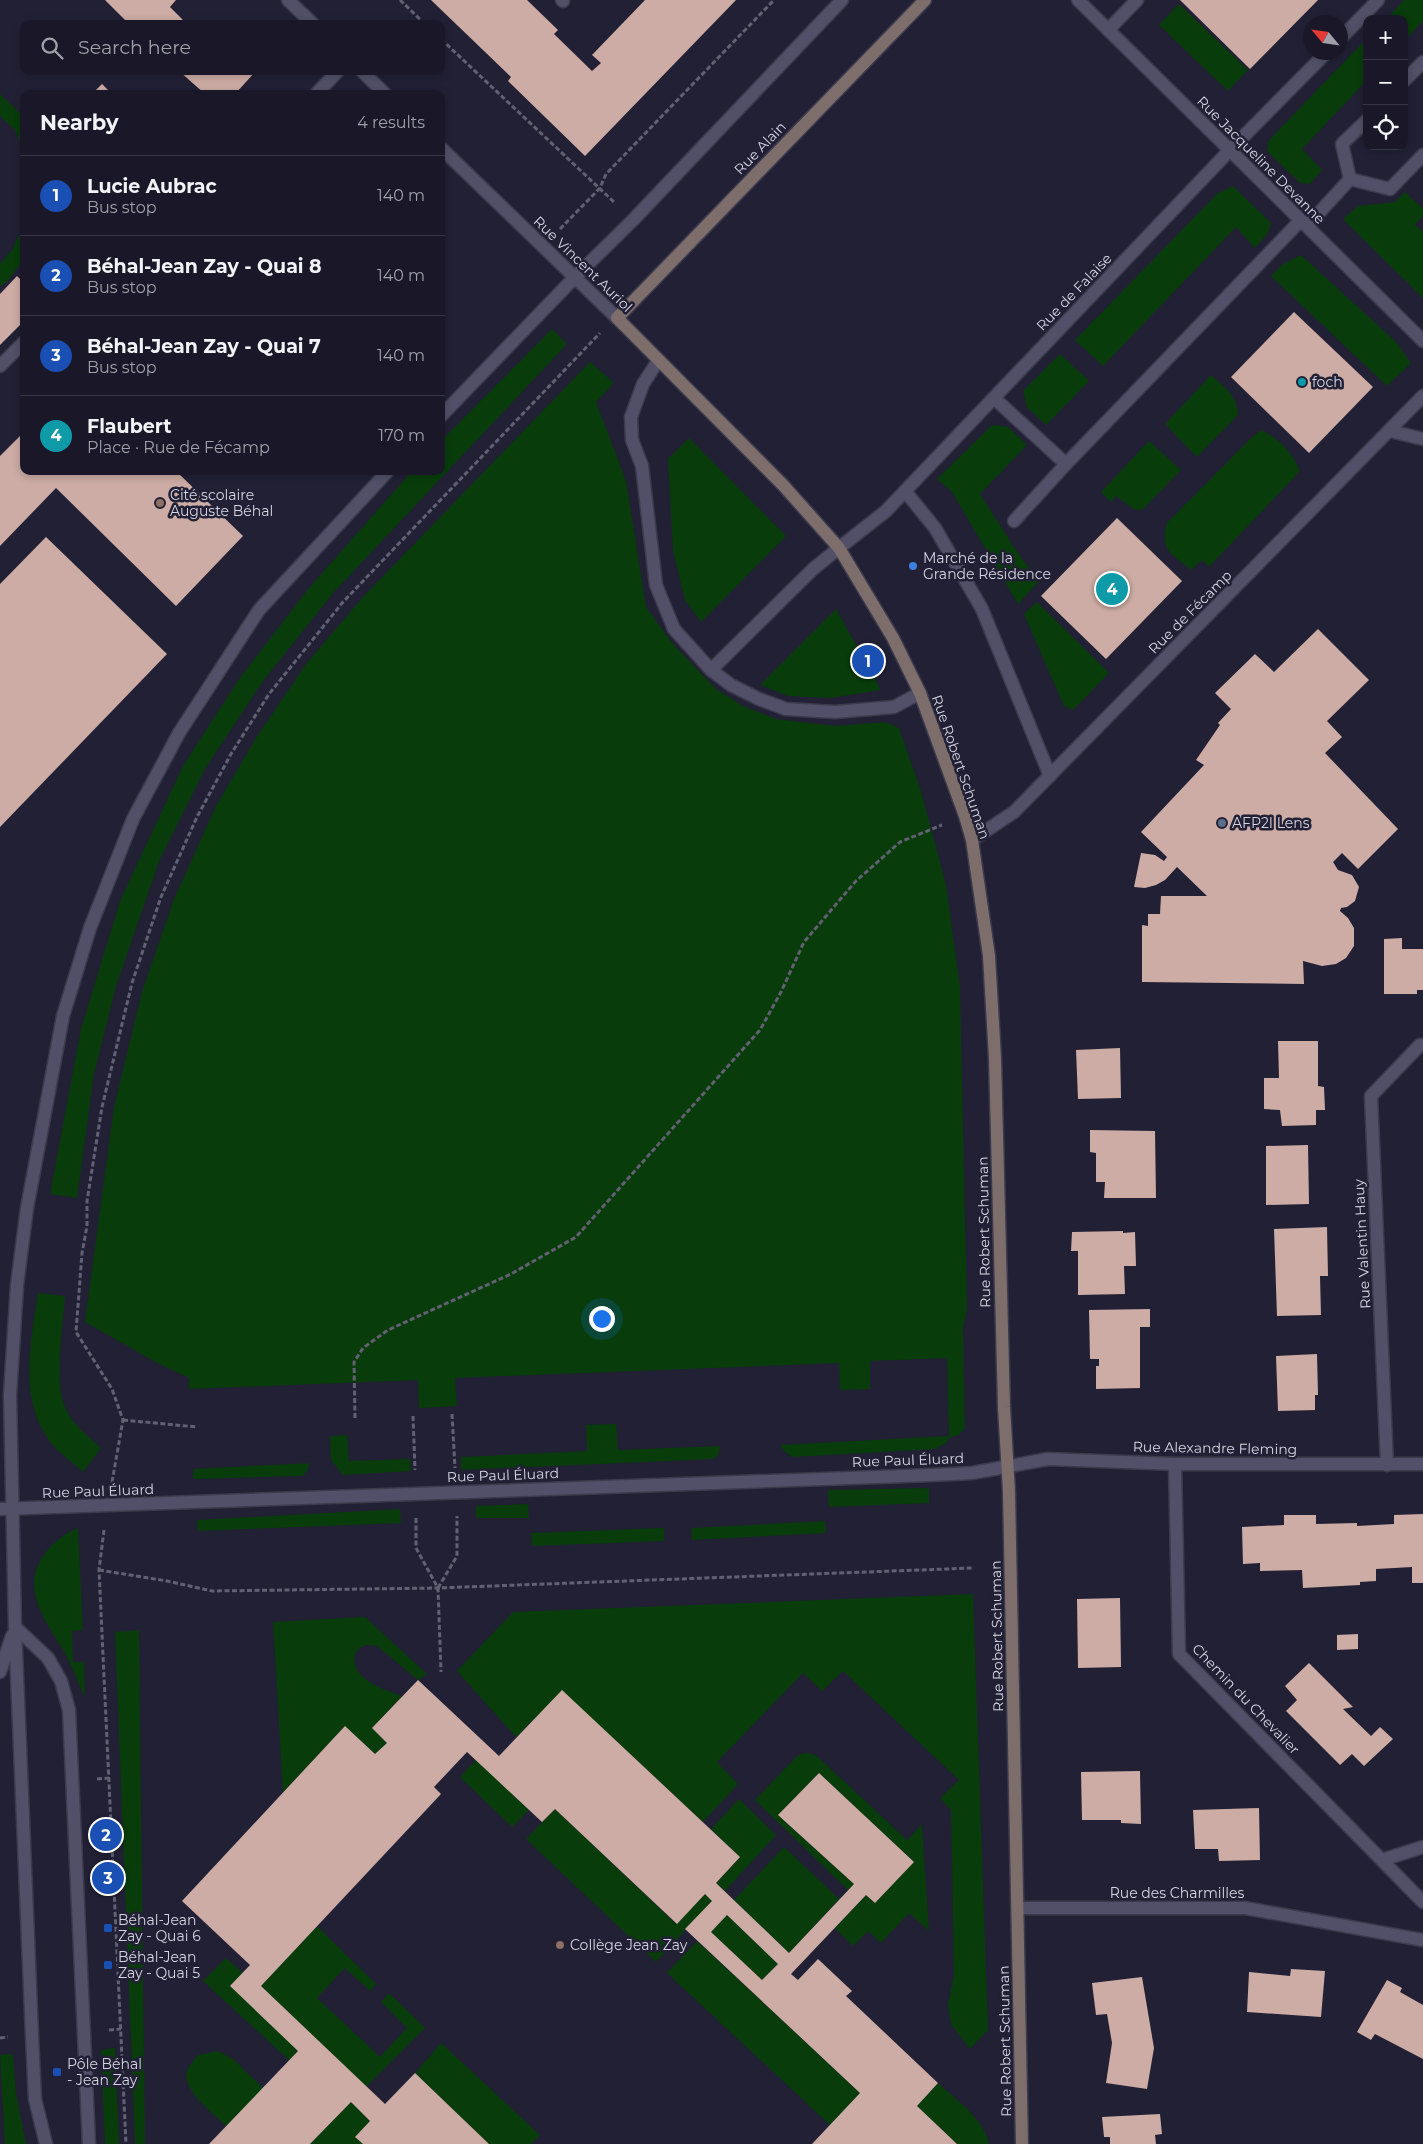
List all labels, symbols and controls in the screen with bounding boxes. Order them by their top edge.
north arrow [1303,15,1348,60]
map controls [1363,15,1408,150]
button: + [1363,15,1408,60]
search box [20,20,445,75]
icon: search [38,34,66,62]
text: Search here [78,36,191,59]
button: − [1363,60,1408,105]
street label: Rue Jacqueline Devanne [1193,92,1329,228]
button: locate [1363,105,1408,150]
text: Nearby [40,110,119,135]
text: 4 results [357,113,425,132]
street label: Rue Alain [730,118,790,178]
text: Lucie Aubrac [87,175,217,198]
text: 1 [53,186,59,205]
text: 140 m [377,186,425,205]
text: Bus stop [87,198,157,217]
street label: Rue Vincent Auriol [530,212,636,316]
street label: Rue de Falaise [1032,249,1116,335]
text: Béhal-Jean Zay - Quai 8 [87,255,322,278]
text: 2 [51,266,61,285]
text: 140 m [377,266,425,285]
text: Bus stop [87,278,157,297]
text: Béhal-Jean Zay - Quai 7 [87,335,321,358]
text: 3 [51,346,61,365]
text: 140 m [377,346,425,365]
text: Bus stop [87,358,157,377]
place label: foch [1312,373,1343,391]
marker: foch [1296,376,1308,388]
text: Flaubert [87,415,171,438]
text: 4 [50,426,62,445]
text: 170 m [378,426,425,445]
text: Place · Rue de Fécamp [87,438,270,457]
place label: Cité scolaire Auguste Béhal [170,486,273,520]
marker: Cité scolaire Auguste Béhal [154,497,166,509]
place label: Marché de la Grande Résidence [923,549,1051,583]
marker: Marché de la Grande Résidence [907,560,919,572]
street label: Rue de Fécamp [1144,566,1236,658]
pin: 4 [1096,570,1128,608]
pin: 1 [852,642,884,680]
street label: Rue Robert Schuman [928,692,994,842]
place label: AFP2I Lens [1232,814,1310,832]
marker: AFP2I Lens [1216,817,1228,829]
street label: Rue Robert Schuman [974,1156,994,1308]
street label: Rue Valentin Hauy [1350,1178,1374,1309]
your location [589,1306,615,1332]
street label: Rue Alexandre Fleming [1133,1438,1297,1458]
street label: Rue Paul Éluard [852,1449,964,1471]
street label: Rue Paul Éluard [447,1464,559,1486]
street label: Rue Paul Éluard [42,1480,154,1502]
street label: Rue Robert Schuman [987,1560,1007,1712]
street label: Chemin du Chevalier [1188,1640,1304,1758]
pin: 2 [90,1816,122,1854]
pin: 3 [92,1859,124,1897]
street label: Rue des Charmilles [1110,1884,1245,1902]
place label: Béhal-Jean Zay - Quai 6 [118,1911,201,1945]
marker: Béhal-Jean Zay - Quai 6 [102,1922,114,1934]
place label: Collège Jean Zay [570,1936,688,1954]
marker: Collège Jean Zay [554,1939,566,1951]
place label: Béhal-Jean Zay - Quai 5 [118,1948,200,1982]
marker: Béhal-Jean Zay - Quai 5 [102,1959,114,1971]
street label: Rue Robert Schuman [995,1965,1015,2117]
place label: Pôle Béhal - Jean Zay [67,2055,142,2089]
marker: Pôle Béhal - Jean Zay [51,2066,63,2078]

